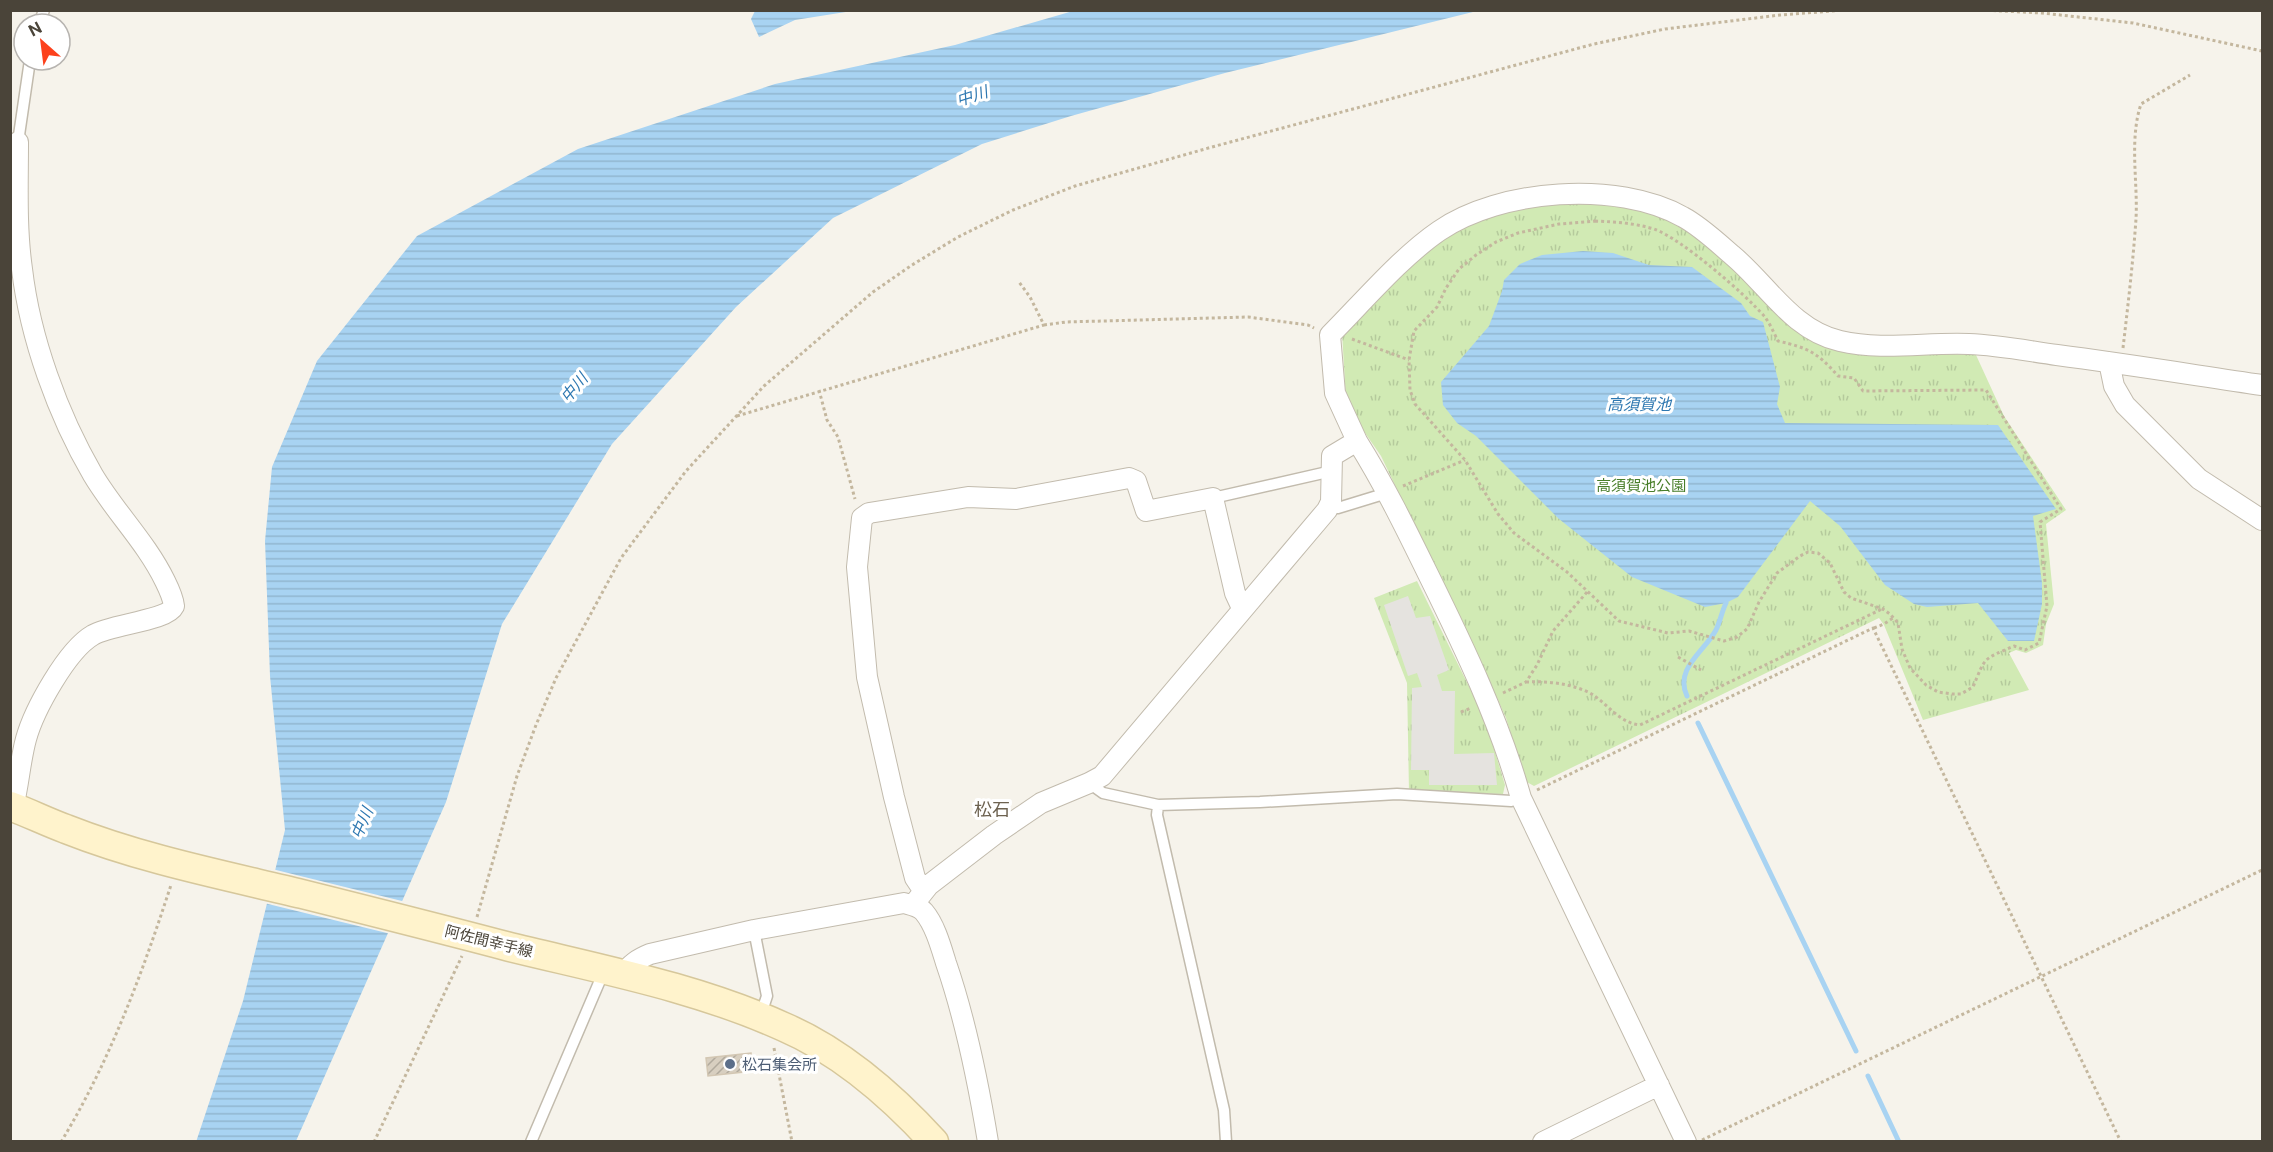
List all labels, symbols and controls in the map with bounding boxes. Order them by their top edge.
north arrow [12,12,72,72]
text: N [25,18,45,41]
water label: 中川 [954,81,992,110]
water label: 中川 [556,368,593,406]
water label: 高須賀池 [1607,395,1673,414]
park label: 高須賀池公園 [1596,477,1686,494]
district label: 松石 [974,799,1010,820]
water label: 中川 [347,803,378,841]
street label: 阿佐間幸手線 [443,922,535,960]
place label: 松石集会所 [742,1056,817,1073]
marker: 松石集会所 [723,1057,737,1071]

